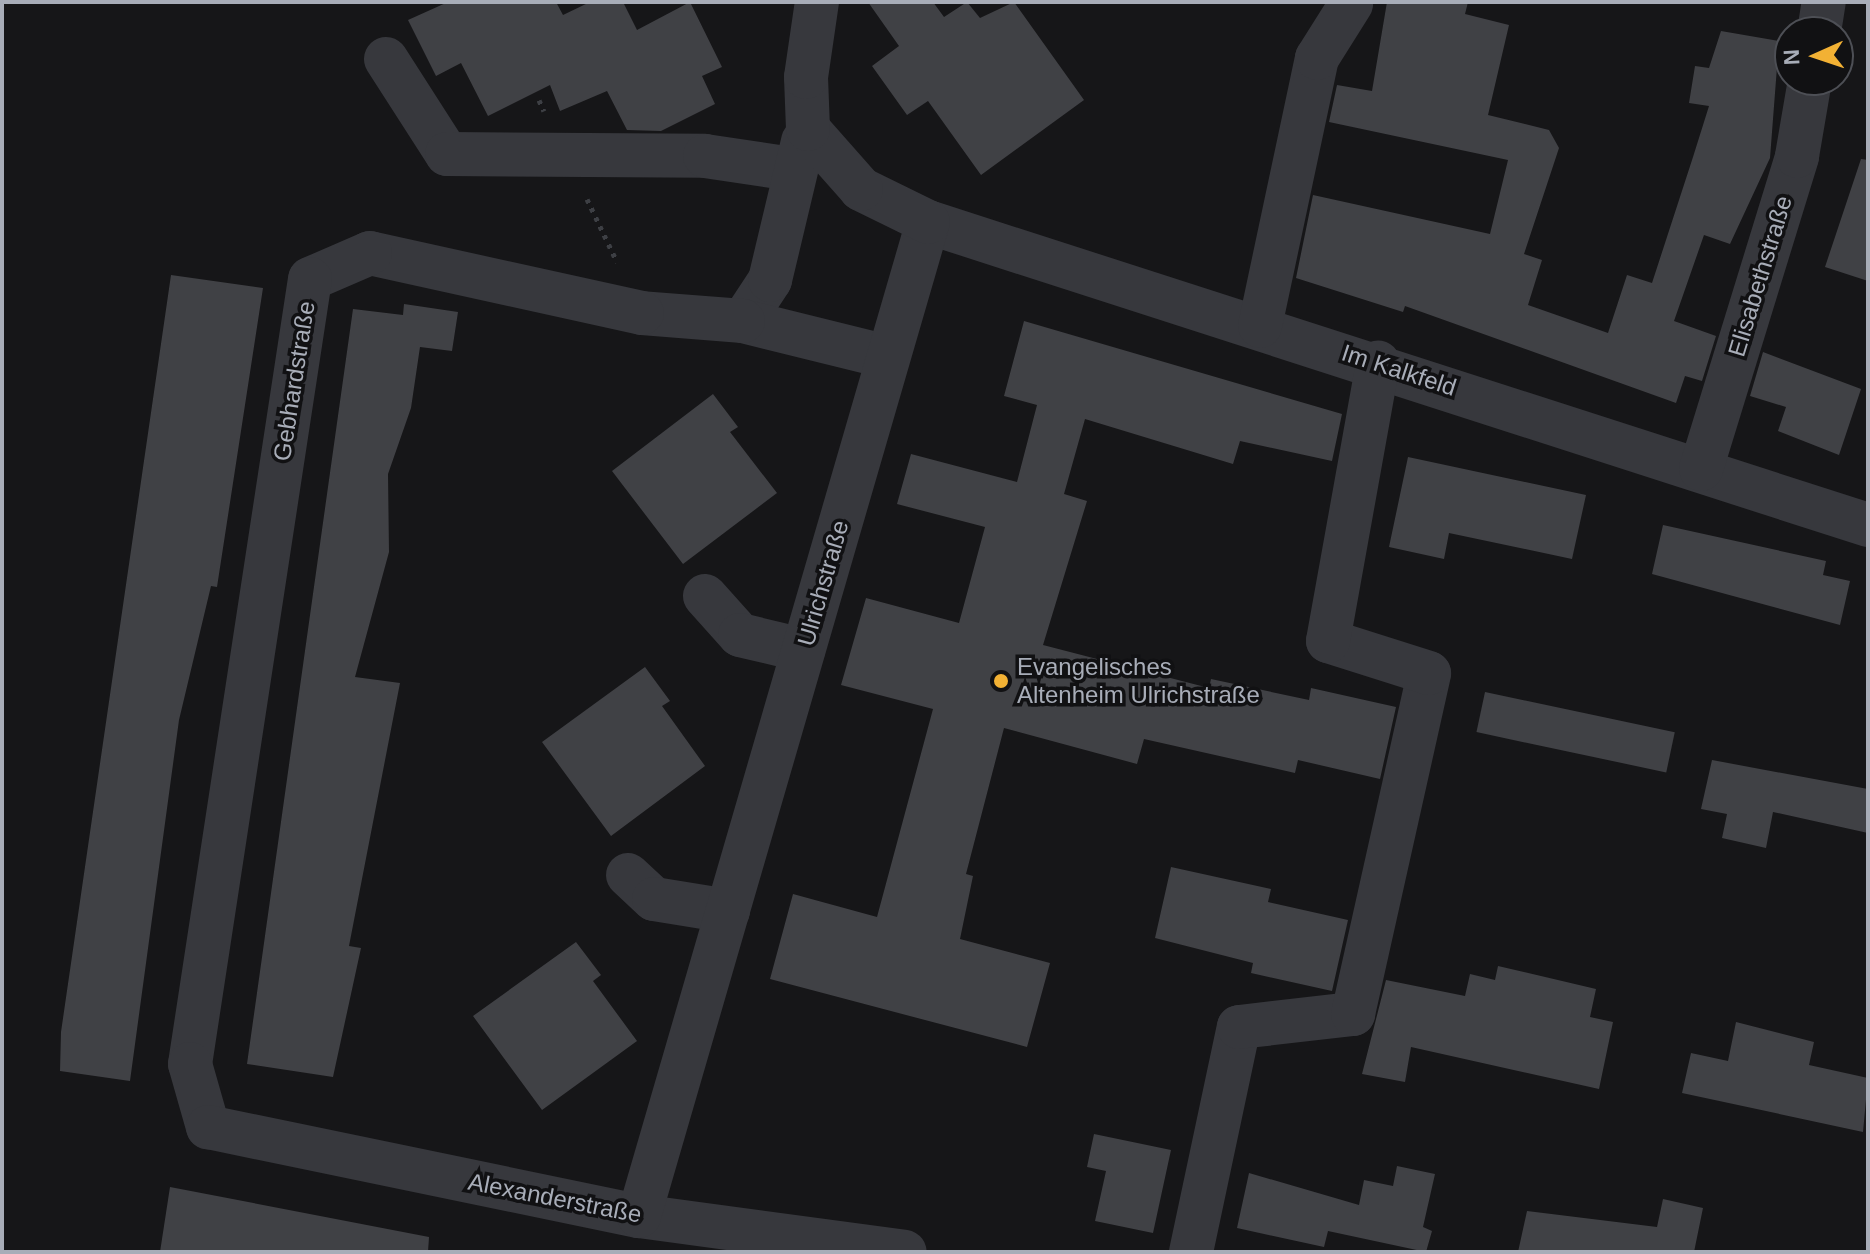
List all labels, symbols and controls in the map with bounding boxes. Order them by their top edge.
north arrow [1774,16,1854,96]
text: N [1779,49,1804,66]
street label: Elisabethstraße [1722,192,1798,360]
street label: Gebhardstraße [267,299,321,463]
street label: Im Kalkfeld [1338,338,1460,402]
street label: Ulrichstraße [791,517,855,649]
place label: Evangelisches Altenheim Ulrichstraße [1017,653,1260,709]
marker: Evangelisches Altenheim Ulrichstraße [992,672,1010,690]
street label: Alexanderstraße [466,1167,644,1229]

